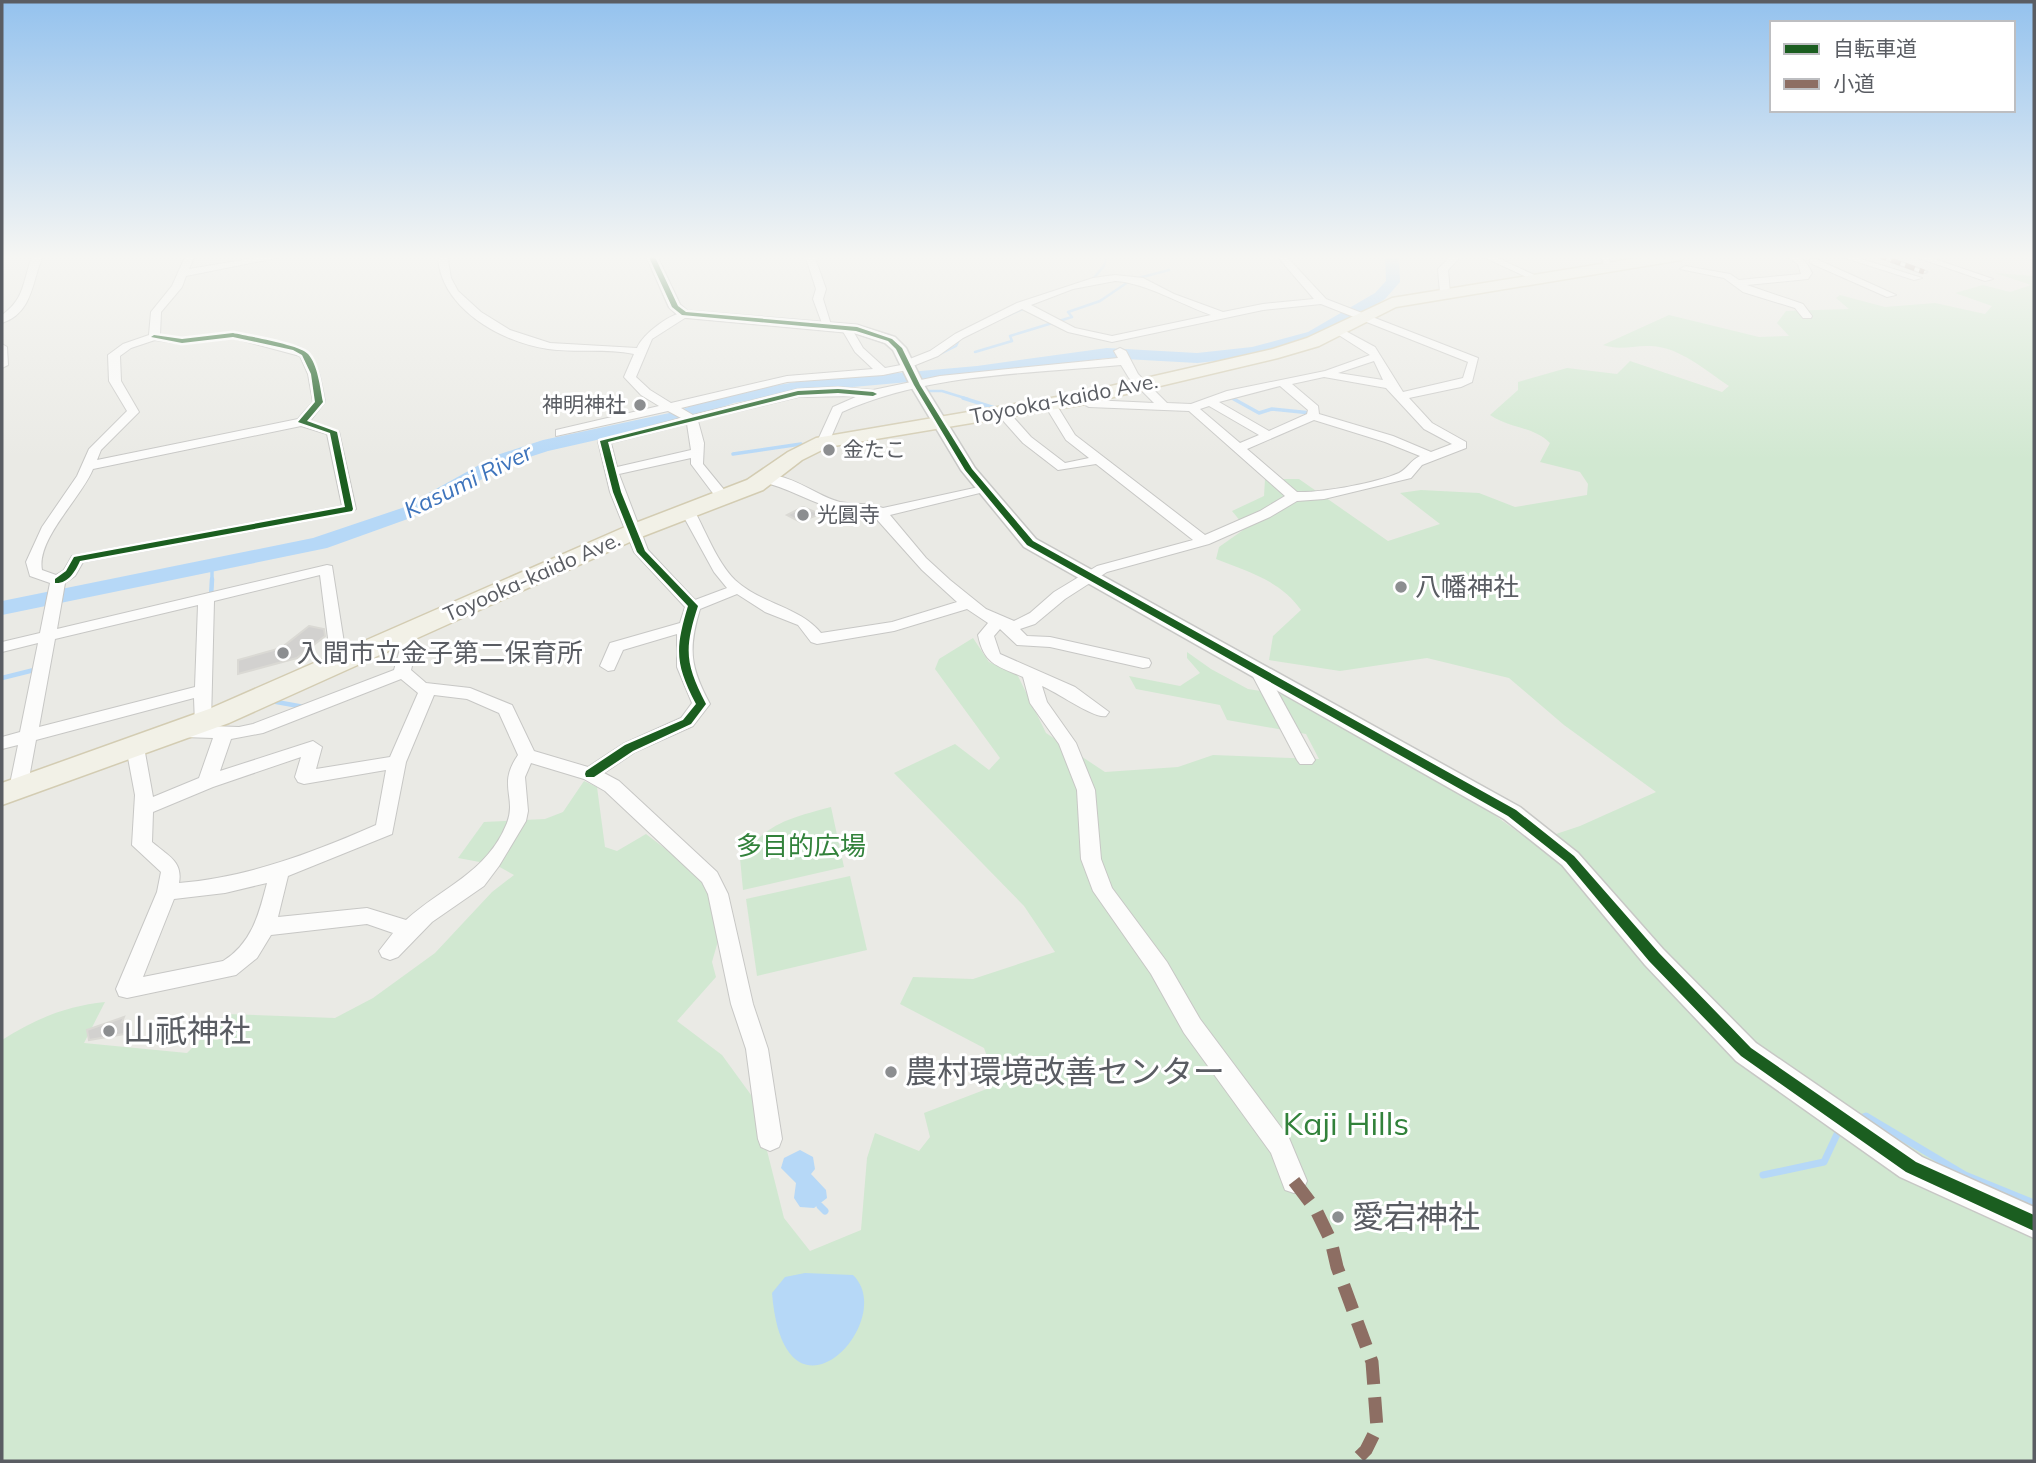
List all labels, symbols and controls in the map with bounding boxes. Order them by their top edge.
legend [1770,21,2015,112]
text: 自転車道 [1833,35,1917,61]
text: 小道 [1833,70,1875,96]
street label: Toyooka-kaido Ave. [968,367,1160,429]
place label: 神明神社 [542,391,626,417]
marker: 神明神社 [632,397,648,413]
water label: Kasumi River [399,436,538,524]
place label: 金たこ [843,436,906,462]
marker: 金たこ [821,442,837,458]
place label: 光圓寺 [817,501,880,527]
marker: 光圓寺 [795,507,811,523]
street label: Toyooka-kaido Ave. [439,525,624,627]
place label: 八幡神社 [1415,570,1519,603]
marker: 八幡神社 [1393,579,1409,595]
place label: 入間市立金子第二保育所 [297,636,583,669]
marker: 入間市立金子第二保育所 [275,645,291,661]
park label: 多目的広場 [736,829,866,862]
place label: 山祇神社 [123,1010,251,1050]
marker: 山祇神社 [101,1023,117,1039]
place label: 農村環境改善センター [905,1051,1225,1091]
marker: 農村環境改善センター [883,1064,899,1080]
park label: Kaji Hills [1283,1103,1409,1143]
place label: 愛宕神社 [1352,1196,1480,1236]
marker: 愛宕神社 [1330,1209,1346,1225]

